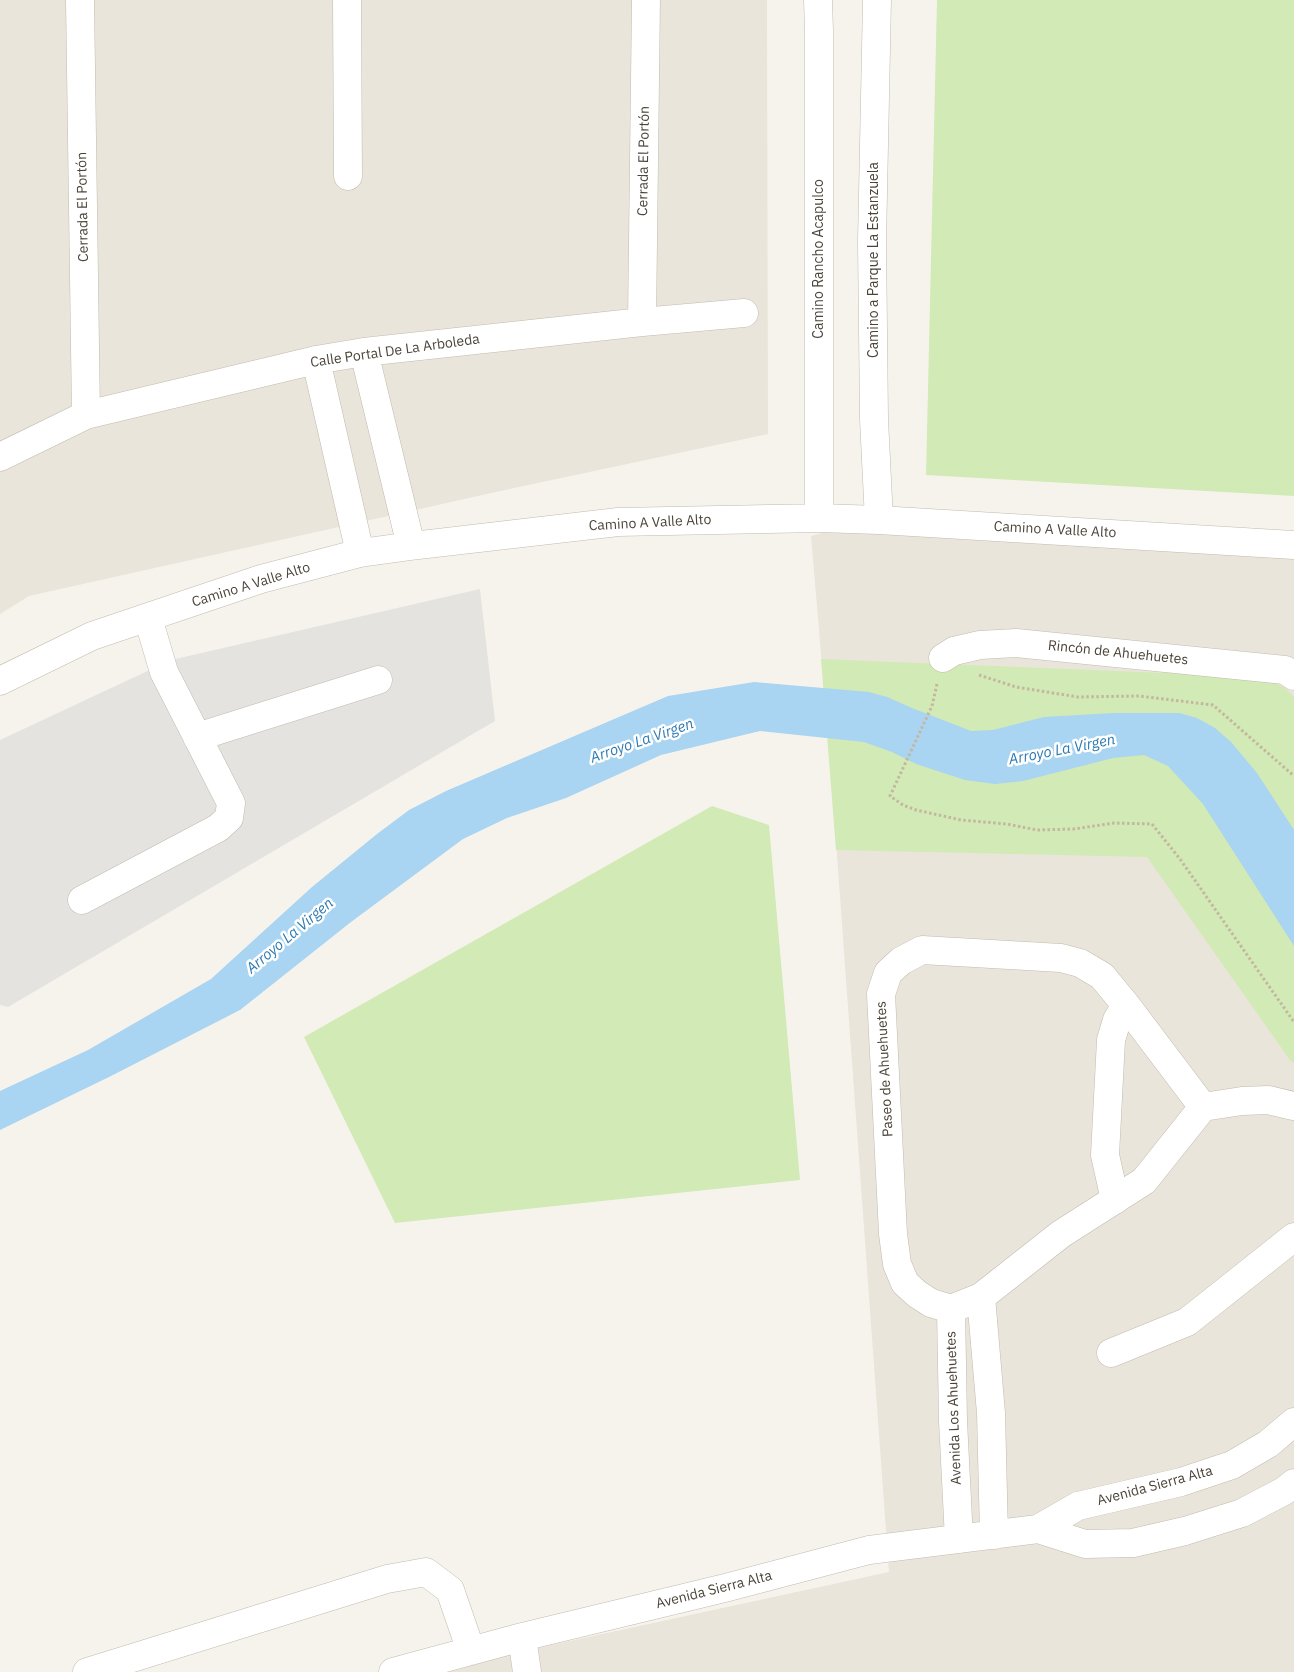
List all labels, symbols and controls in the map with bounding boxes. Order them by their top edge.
street label: Cerrada El Portón [635,106,653,216]
street label: Cerrada El Portón [74,152,92,262]
street label: Camino a Parque La Estanzuela [866,162,882,358]
street label: Camino Rancho Acapulco [811,179,827,339]
street label: Calle Portal De La Arboleda [309,331,481,371]
street label: Camino A Valle Alto [588,511,712,535]
street label: Camino A Valle Alto [993,518,1117,542]
street label: Camino A Valle Alto [190,559,312,611]
street label: Rincón de Ahuehuetes [1047,637,1189,669]
water label: Arroyo La Virgen [588,715,696,767]
water label: Arroyo La Virgen [1007,731,1117,769]
water label: Arroyo La Virgen [243,894,337,978]
street label: Paseo de Ahuehuetes [873,1001,897,1137]
street label: Avenida Los Ahuehuetes [943,1331,965,1485]
street label: Avenida Sierra Alta [1095,1462,1215,1510]
street label: Avenida Sierra Alta [654,1567,774,1613]

